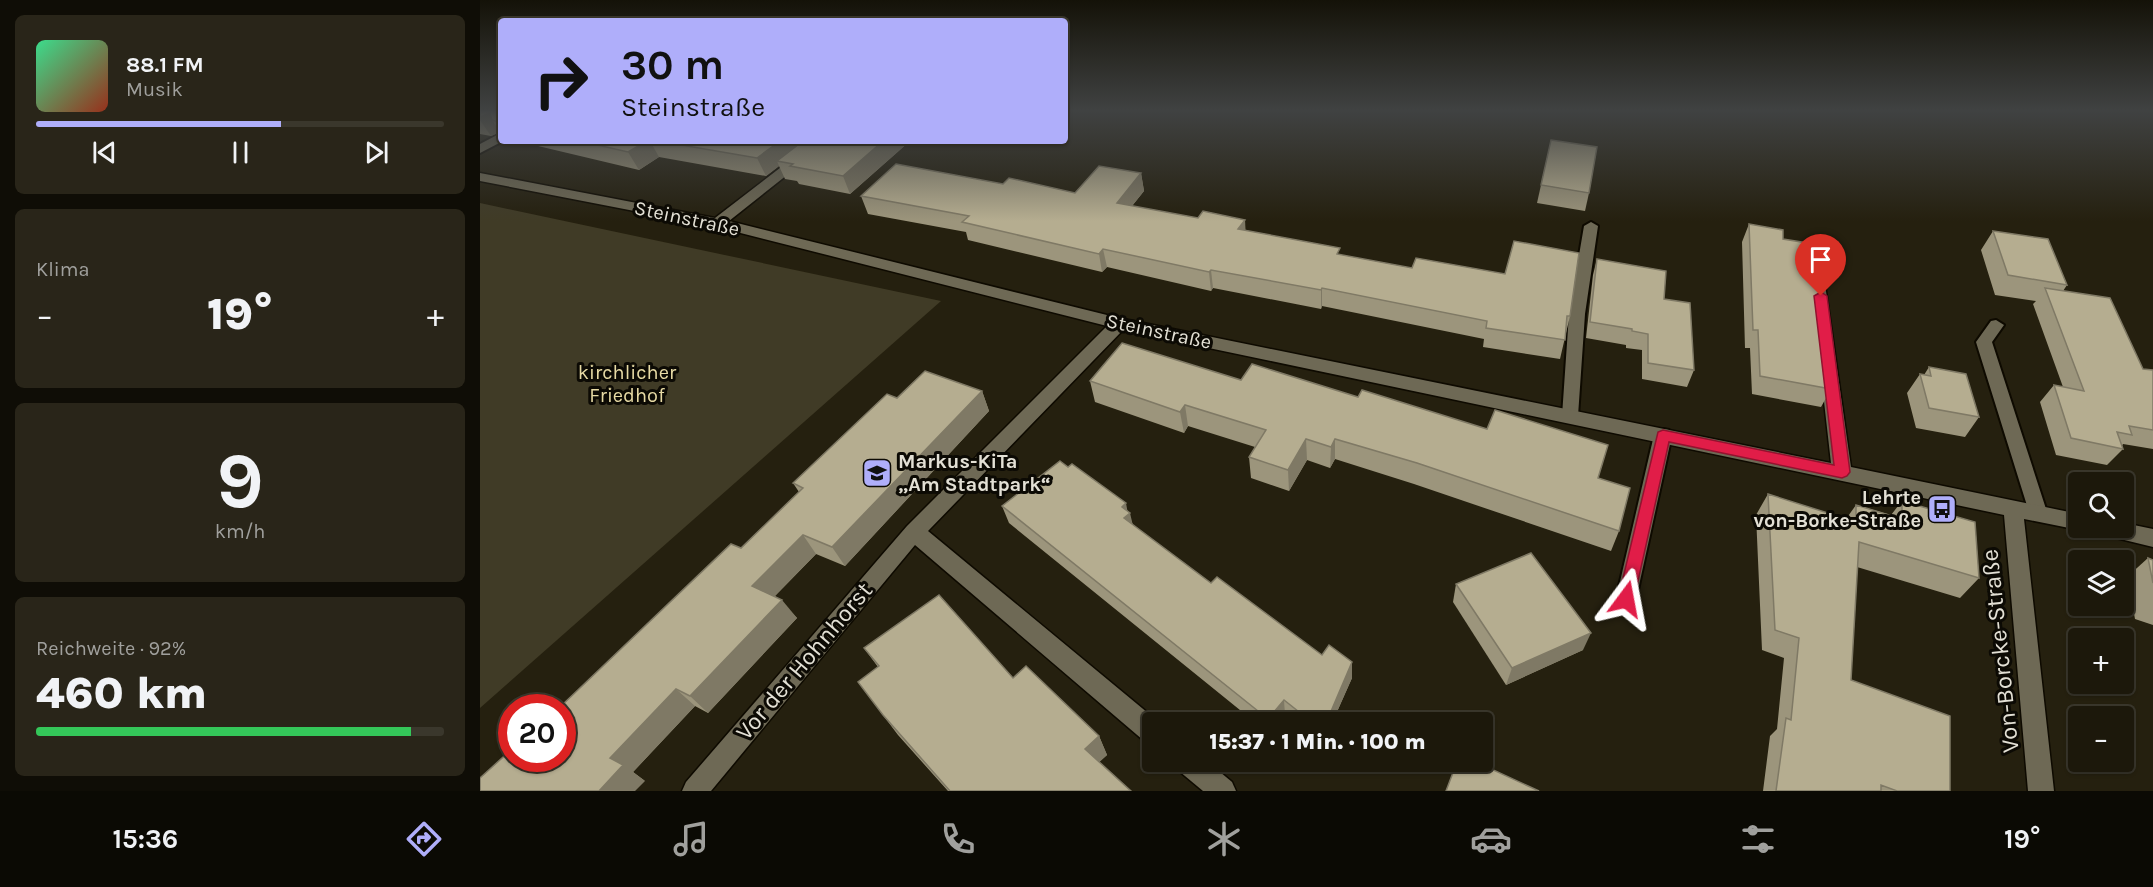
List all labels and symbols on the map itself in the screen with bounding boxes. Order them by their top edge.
street label: Steinstraße [632,196,741,241]
pin [1795,234,1846,296]
street label: Steinstraße [1104,309,1213,354]
park label: kirchlicher Friedhof [578,361,677,407]
place label: Markus-KiTa „Am Stadtpark“ [898,450,1051,496]
school or university icon: Markus-KiTa „Am Stadtpark“ [861,457,893,489]
place label: Lehrte von-Borke-Straße [1754,486,1921,532]
bus stop icon: Lehrte von-Borke-Straße [1926,493,1958,525]
street label: Von-Borcke-Straße [1975,548,2025,754]
position arrow [1594,567,1658,631]
street label: Vor der Hohnhorst [730,576,878,746]
speed limit sign: 20 [498,694,576,772]

